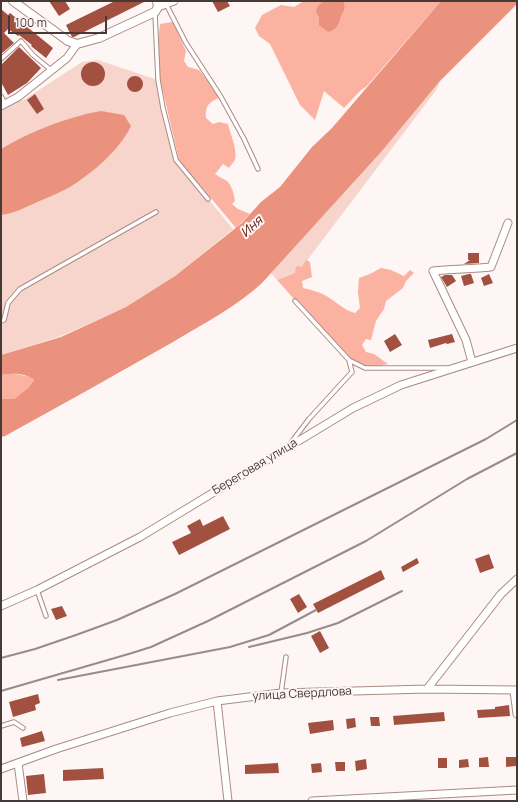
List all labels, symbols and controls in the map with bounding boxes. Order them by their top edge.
scale bar [10,8,109,34]
text: 100 m [15,14,47,31]
water label: Иня [238,213,266,241]
street label: Береговая улица [210,436,300,498]
street label: улица Свердлова [252,684,352,704]

